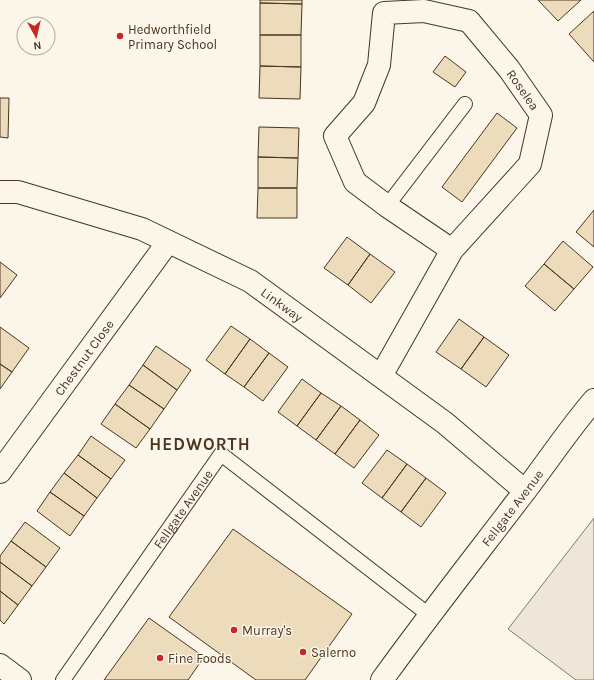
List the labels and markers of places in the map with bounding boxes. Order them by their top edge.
place label: Hedworthfield Primary School [128,22,217,52]
marker: Hedworthfield Primary School [115,31,125,41]
place label: Murray's [242,623,292,638]
marker: Murray's [229,625,239,635]
place label: Salerno [311,645,356,660]
marker: Salerno [298,647,308,657]
place label: Fine Foods [168,651,232,666]
marker: Fine Foods [155,653,165,663]

